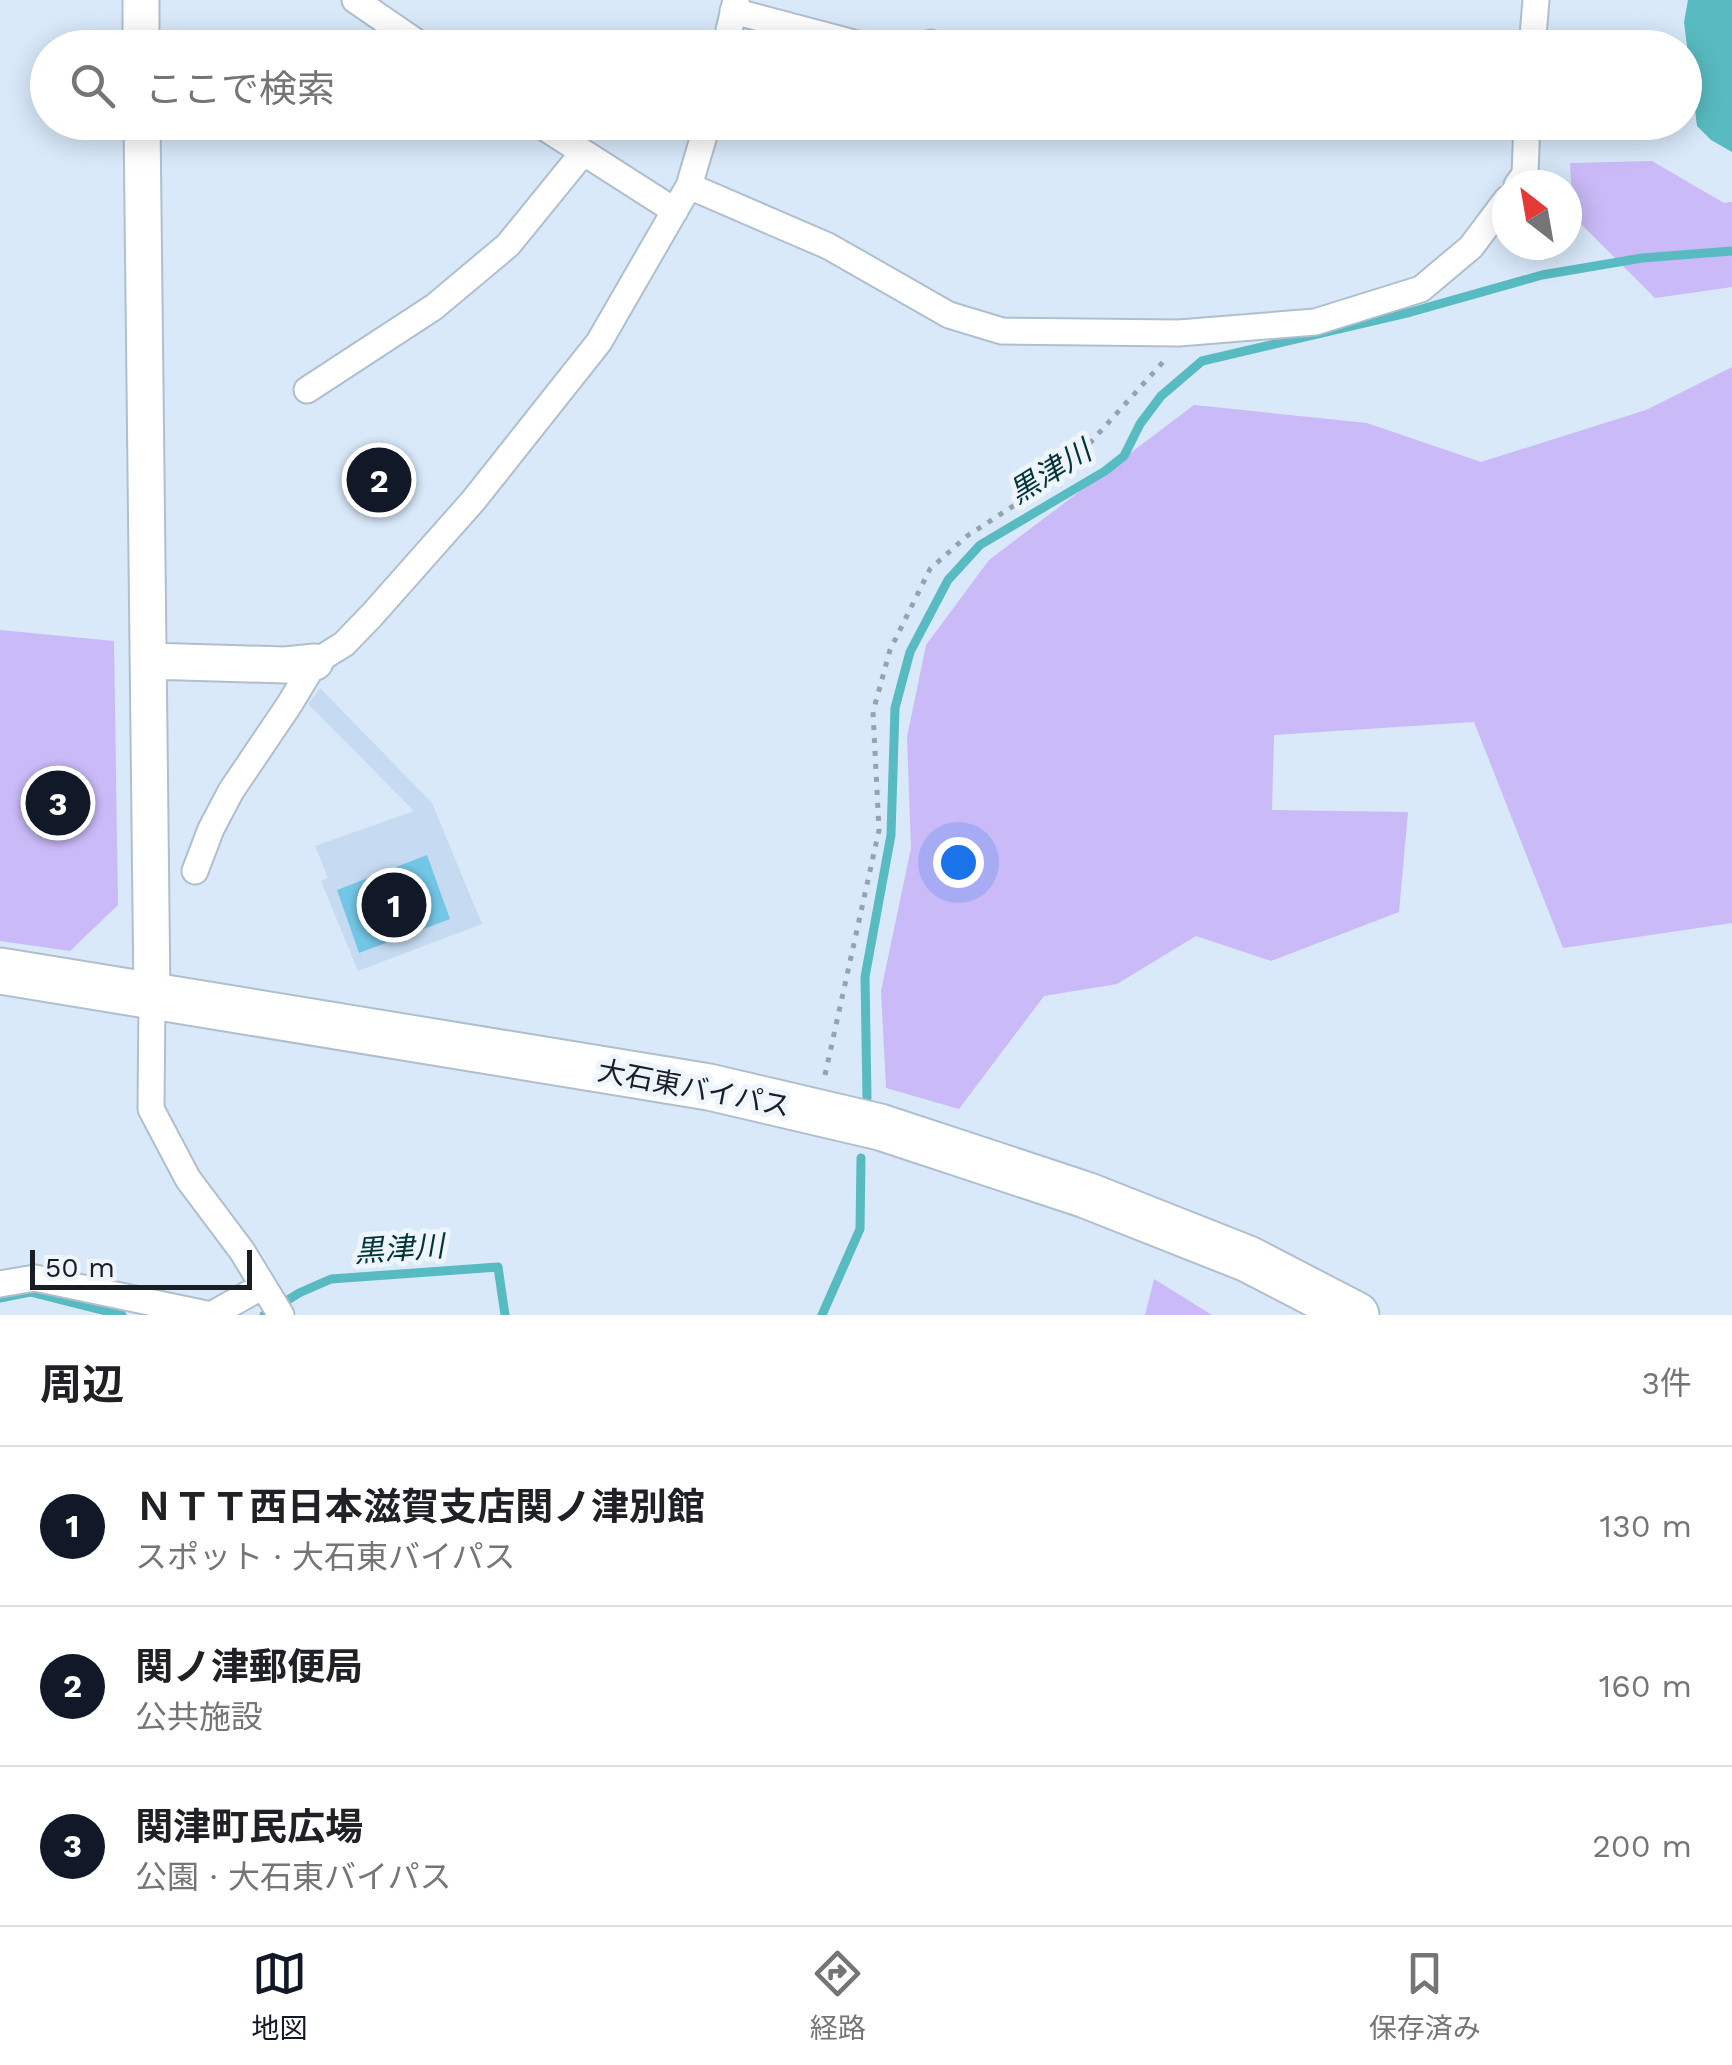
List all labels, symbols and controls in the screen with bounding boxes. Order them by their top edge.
search box [30,30,1702,140]
icon: search [65,58,120,113]
text: ここで検索 [145,67,335,111]
north arrow [1492,170,1582,260]
water label: 黒津川 [1002,431,1100,510]
pin: 2 [346,442,412,518]
pin: 3 [26,766,90,840]
your location [933,837,984,888]
pin: 1 [362,868,426,942]
street label: 大石東バイパス [595,1054,793,1123]
water label: 黒津川 [353,1228,448,1269]
scale bar [30,1245,252,1290]
text: 50 m [45,1251,115,1284]
text: 周辺 [40,1360,124,1409]
text: 3件 [1641,1364,1692,1402]
text: ＮＴＴ西日本滋賀支店関ノ津別館 [135,1485,705,1529]
text: 1 [66,1507,79,1545]
text: 130 m [1600,1507,1692,1545]
text: スポット · 大石東バイパス [135,1538,515,1576]
text: 関ノ津郵便局 [135,1645,363,1689]
text: 2 [63,1667,82,1705]
text: 160 m [1599,1667,1692,1705]
text: 公共施設 [135,1698,263,1736]
text: 関津町民広場 [135,1805,363,1849]
text: 3 [63,1827,82,1865]
text: 200 m [1592,1827,1692,1865]
text: 公園 · 大石東バイパス [135,1858,451,1896]
tab: 地図 [251,1946,307,2046]
tab: 経路 [810,1946,866,2046]
tab: 保存済み [1369,1946,1481,2046]

